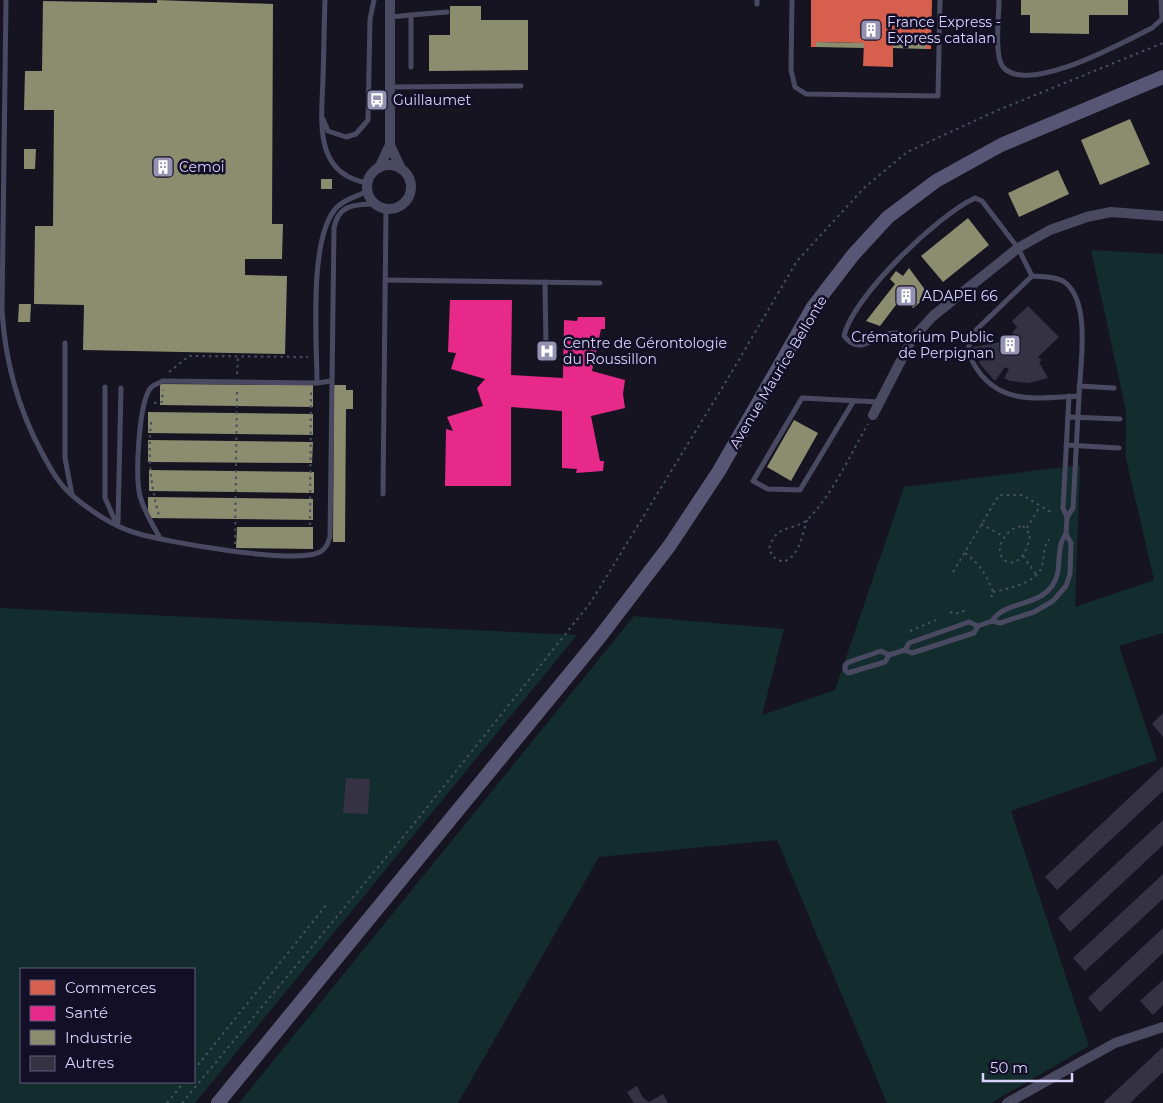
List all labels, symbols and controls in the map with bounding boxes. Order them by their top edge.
place label: France Express - Express catalan [887,13,1001,47]
building icon: France Express - Express catalan [859,18,883,42]
bus stop icon: Guillaumet [365,88,389,112]
place label: Guillaumet [393,91,472,109]
building icon: Cemoi [151,155,175,179]
place label: Cemoi [179,158,224,176]
building icon: ADAPEI 66 [894,284,918,308]
place label: ADAPEI 66 [922,287,998,305]
street label: Avenue Maurice Bellonte [725,292,831,452]
place label: Crématorium Public de Perpignan [851,328,994,362]
building icon: Crématorium Public de Perpignan [998,333,1022,357]
place label: Centre de Gérontologie du Roussillon [563,334,727,368]
hospital icon: Centre de Gérontologie du Roussillon [535,339,559,363]
legend [20,968,195,1083]
text: Commerces [65,978,156,997]
text: Santé [65,1003,108,1022]
text: Industrie [65,1028,132,1047]
scale bar [983,1050,1072,1082]
text: Autres [65,1053,114,1072]
text: 50 m [990,1058,1028,1077]

